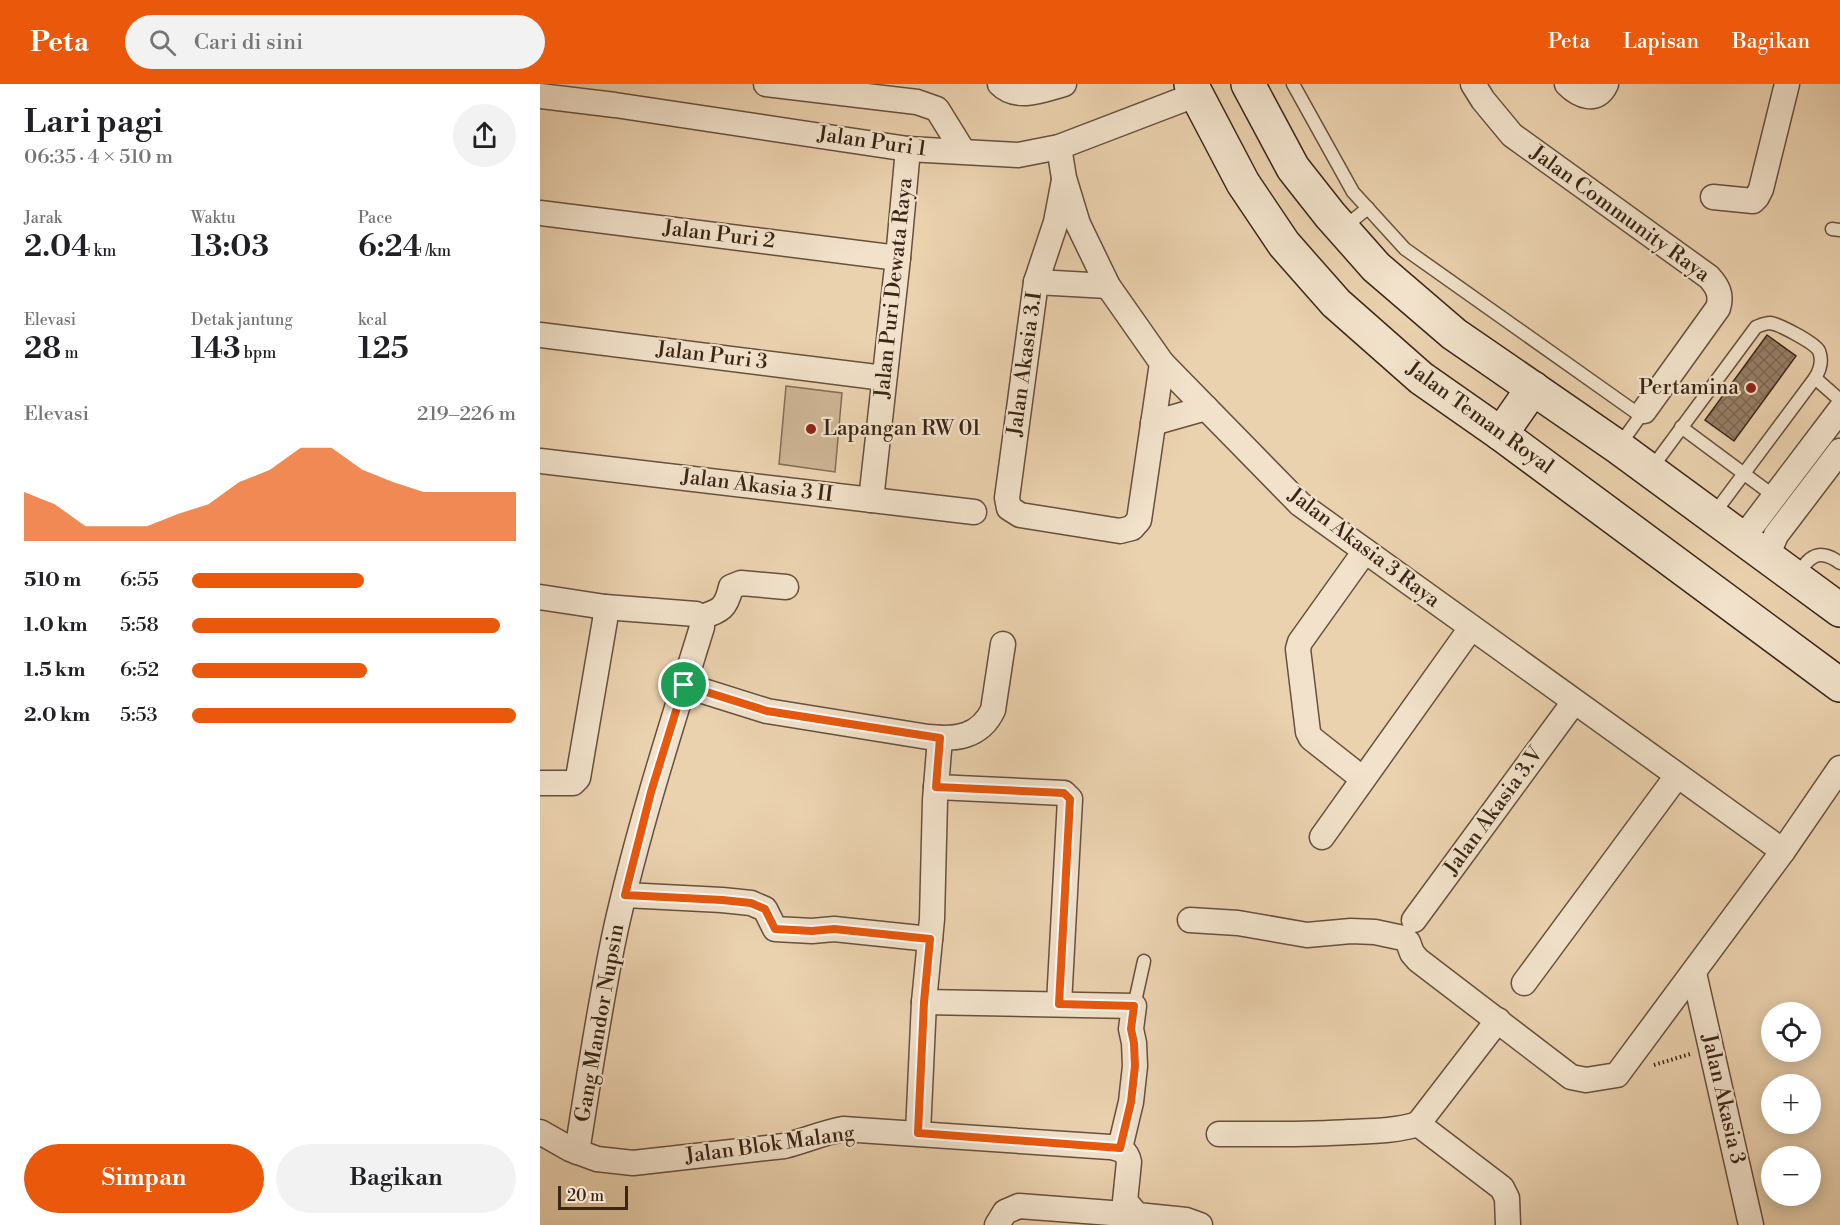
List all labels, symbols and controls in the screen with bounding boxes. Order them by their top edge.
search box [125,15,545,69]
text: Peta [30,25,89,60]
icon: search [146,26,179,59]
text: Cari di sini [194,29,303,56]
text: Peta [1548,29,1590,55]
text: Lapisan [1623,29,1699,55]
text: Bagikan [1732,29,1810,55]
text: Lari pagi [24,102,163,143]
button: share [453,104,516,167]
street label: Jalan Puri 1 [815,121,928,162]
street label: Jalan Community Raya [1524,140,1715,288]
text: 06:35 · 4 × 510 m [24,145,173,170]
street label: Jalan Puri Dewata Raya [869,176,919,401]
text: Jarak [24,208,62,228]
text: Waktu [191,208,236,228]
text: Pace [358,208,392,228]
street label: Jalan Puri 2 [661,215,776,255]
text: 2.04 [24,228,90,266]
text: 13:03 [191,228,269,266]
text: 6:24 [358,228,422,266]
text: km [90,241,116,261]
text: /km [422,241,451,261]
street label: Jalan Akasia 3.I [1002,290,1048,439]
text: Elevasi [24,310,76,330]
text: Detak jantung [191,310,293,330]
text: kcal [358,310,387,330]
text: 28 [24,330,61,368]
text: 143 [191,330,241,368]
text: 125 [358,330,409,368]
street label: Jalan Puri 3 [654,336,769,376]
text: m [61,343,78,363]
text: bpm [241,343,276,363]
street label: Jalan Teman Royal [1401,355,1559,480]
place label: Pertamina [1639,375,1739,401]
marker: Pertamina [1744,381,1758,395]
text: Elevasi [24,402,89,427]
text: 219–226 m [417,402,516,427]
place label: Lapangan RW 01 [823,416,981,442]
marker: Lapangan RW 01 [804,422,818,436]
street label: Jalan Akasia 3 II [679,464,834,508]
street label: Jalan Akasia 3 Raya [1282,482,1445,614]
text: 510 m [24,568,81,593]
text: 6:55 [120,568,159,593]
text: 1.0 km [24,613,88,638]
text: 5:58 [120,613,159,638]
text: 1.5 km [24,658,85,683]
text: 6:52 [120,658,159,683]
pin [658,659,709,710]
icon: arrive [667,668,700,701]
text: 2.0 km [24,703,90,728]
text: 5:53 [120,703,158,728]
street label: Jalan Akasia 3.V [1438,741,1550,881]
street label: Gang Mandor Nupsin [570,921,630,1124]
map controls [1761,1002,1821,1206]
button: locate [1761,1002,1821,1062]
street label: Jalan Akasia 3 [1695,1031,1751,1167]
button: + [1761,1074,1821,1134]
street label: Jalan Blok Malang [683,1120,856,1170]
button: Simpan [24,1144,264,1213]
button: Bagikan [276,1144,516,1213]
button: − [1761,1146,1821,1206]
scale bar [558,1183,628,1210]
text: 20 m [567,1186,604,1206]

